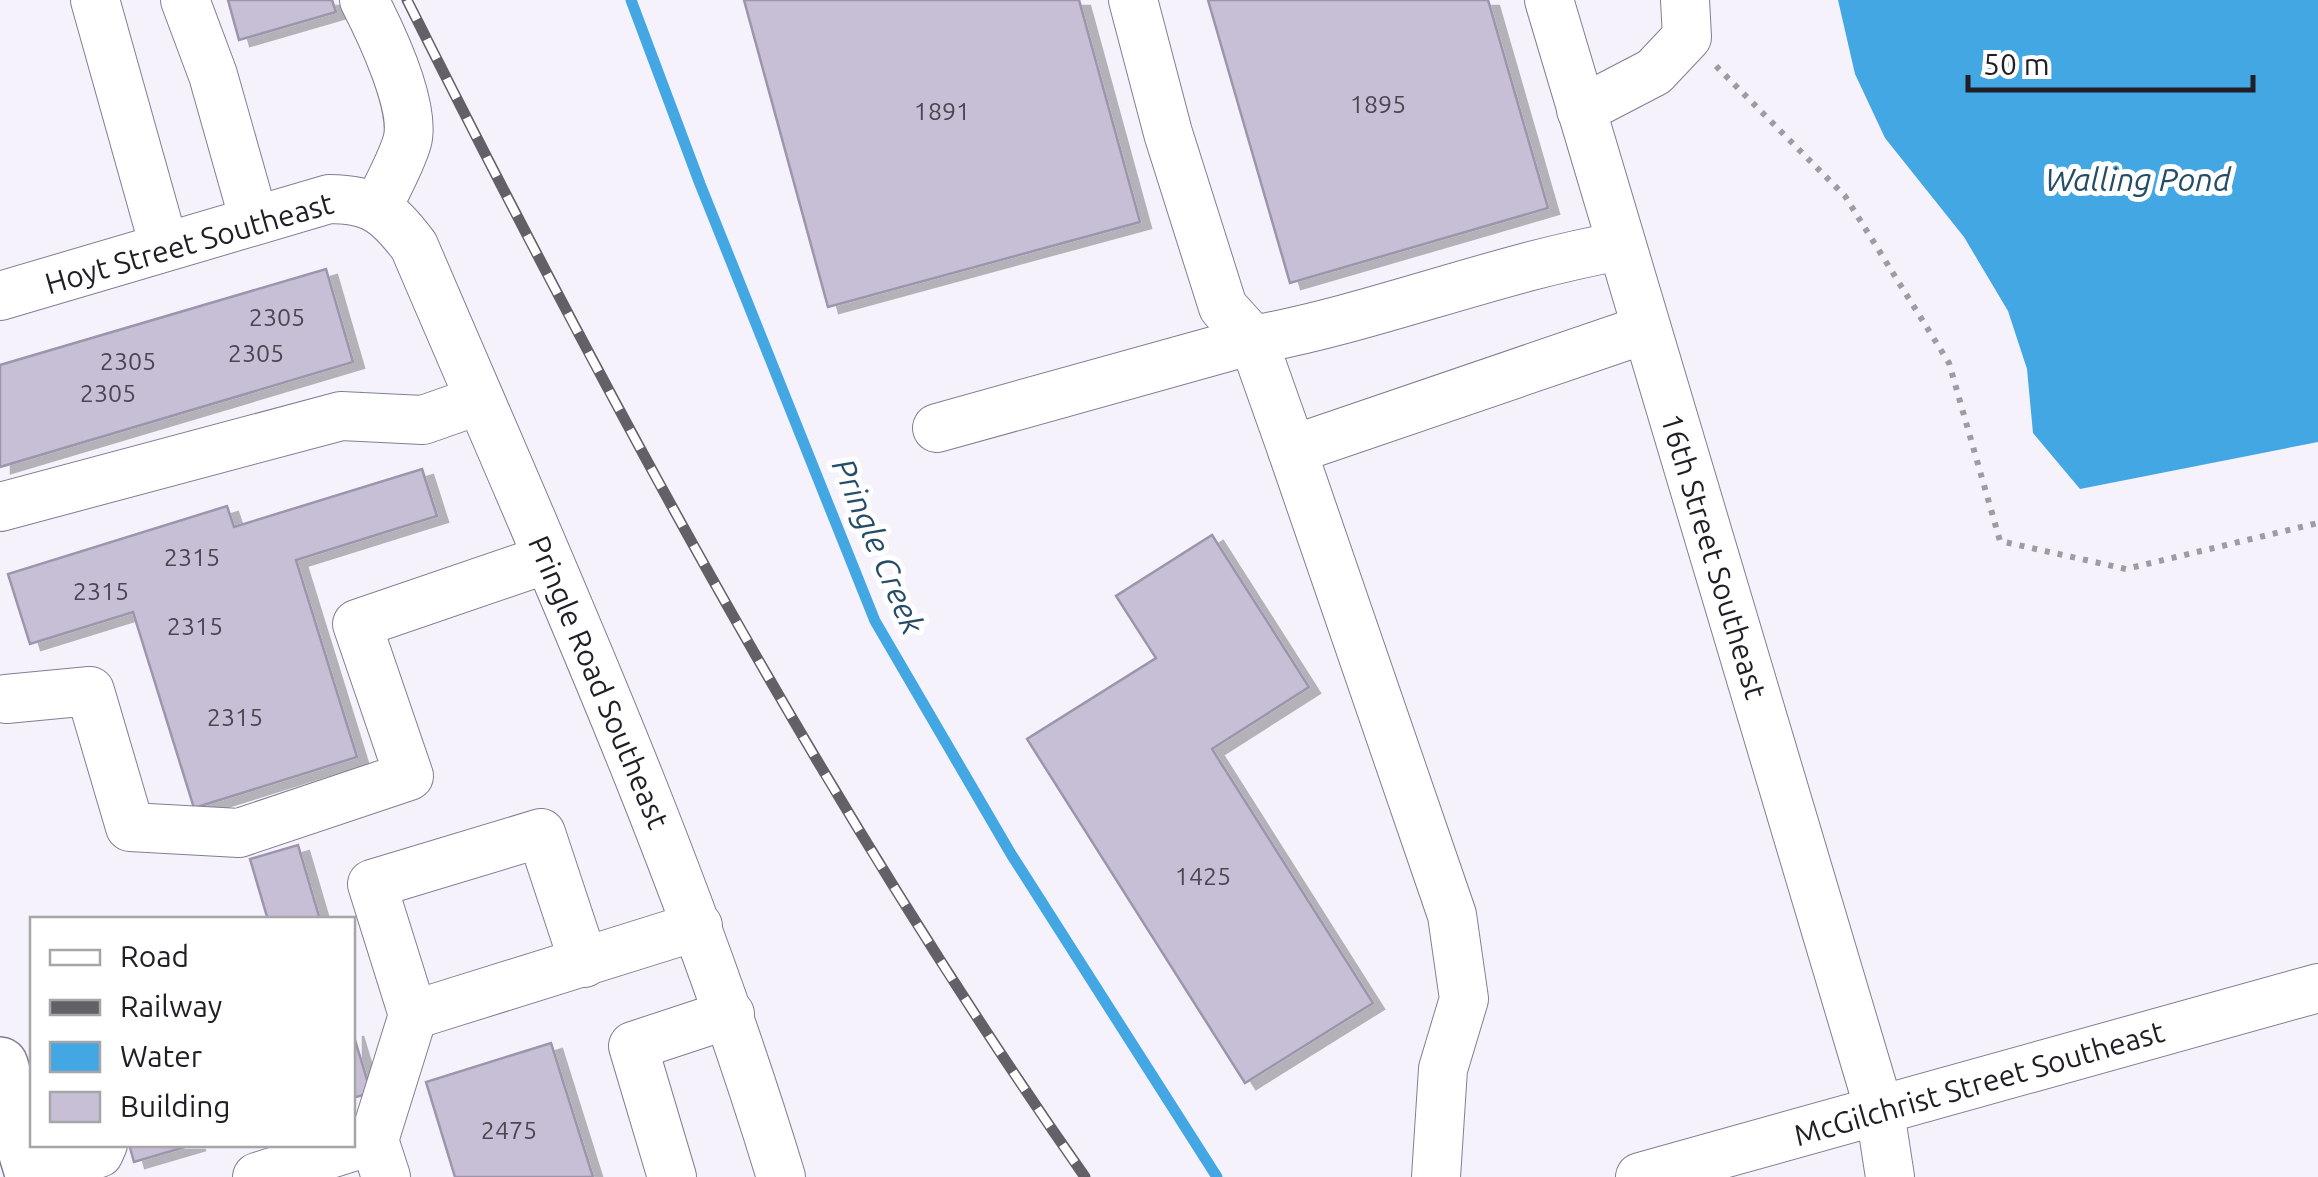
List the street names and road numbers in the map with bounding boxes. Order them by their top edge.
street label: Hoyt Street Southeast [41,185,337,300]
street label: 16th Street Southeast [1654,409,1774,703]
street label: Pringle Road Southeast [522,531,676,834]
street label: McGilchrist Street Southeast [1790,1014,2168,1152]

